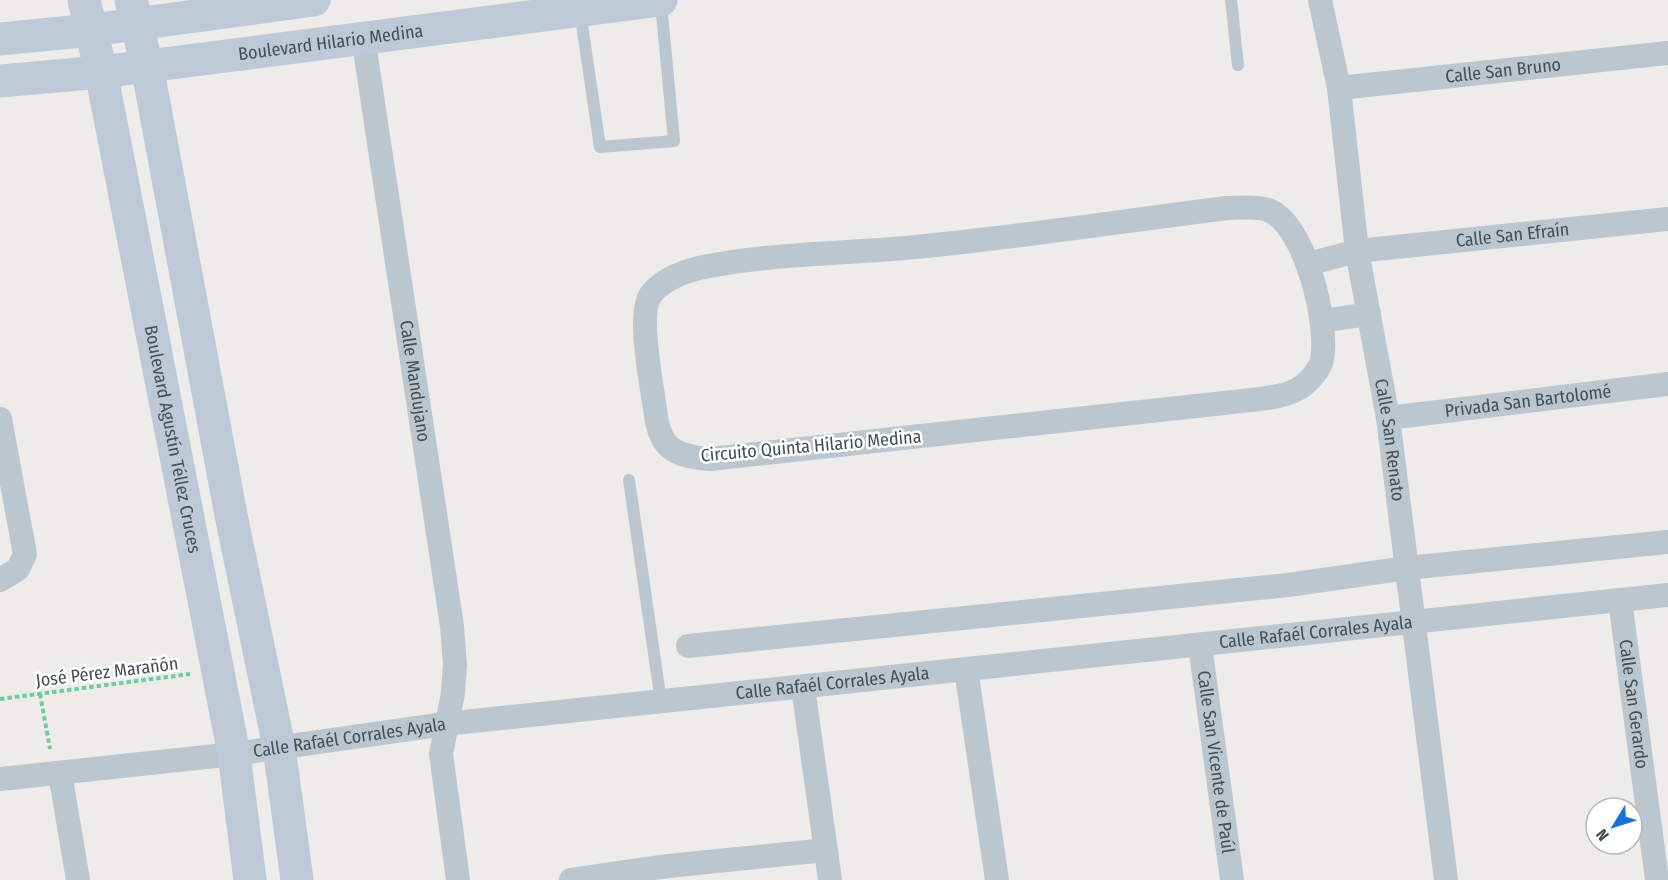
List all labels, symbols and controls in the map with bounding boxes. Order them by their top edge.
street label: Boulevard Hilario Medina [237,20,425,65]
street label: Calle San Bruno [1444,53,1562,88]
street label: Calle San Efraín [1455,218,1570,252]
street label: Calle Mandujano [395,319,435,443]
street label: Boulevard Agustín Téllez Cruces [140,323,206,555]
street label: Calle San Renato [1370,377,1409,503]
street label: Privada San Bartolomé [1443,380,1613,422]
street label: Circuito Quinta Hilario Medina [700,425,922,467]
street label: Calle Rafaél Corrales Ayala [1218,611,1414,653]
street label: Calle San Gerardo [1614,638,1653,770]
street label: José Pérez Marañón [34,652,180,692]
street label: Calle Rafaél Corrales Ayala [735,662,930,704]
street label: Calle San Vicente de Paúl [1193,669,1239,855]
street label: Calle Rafaél Corrales Ayala [252,713,447,762]
north arrow [1584,796,1644,856]
text: N [1592,825,1613,845]

